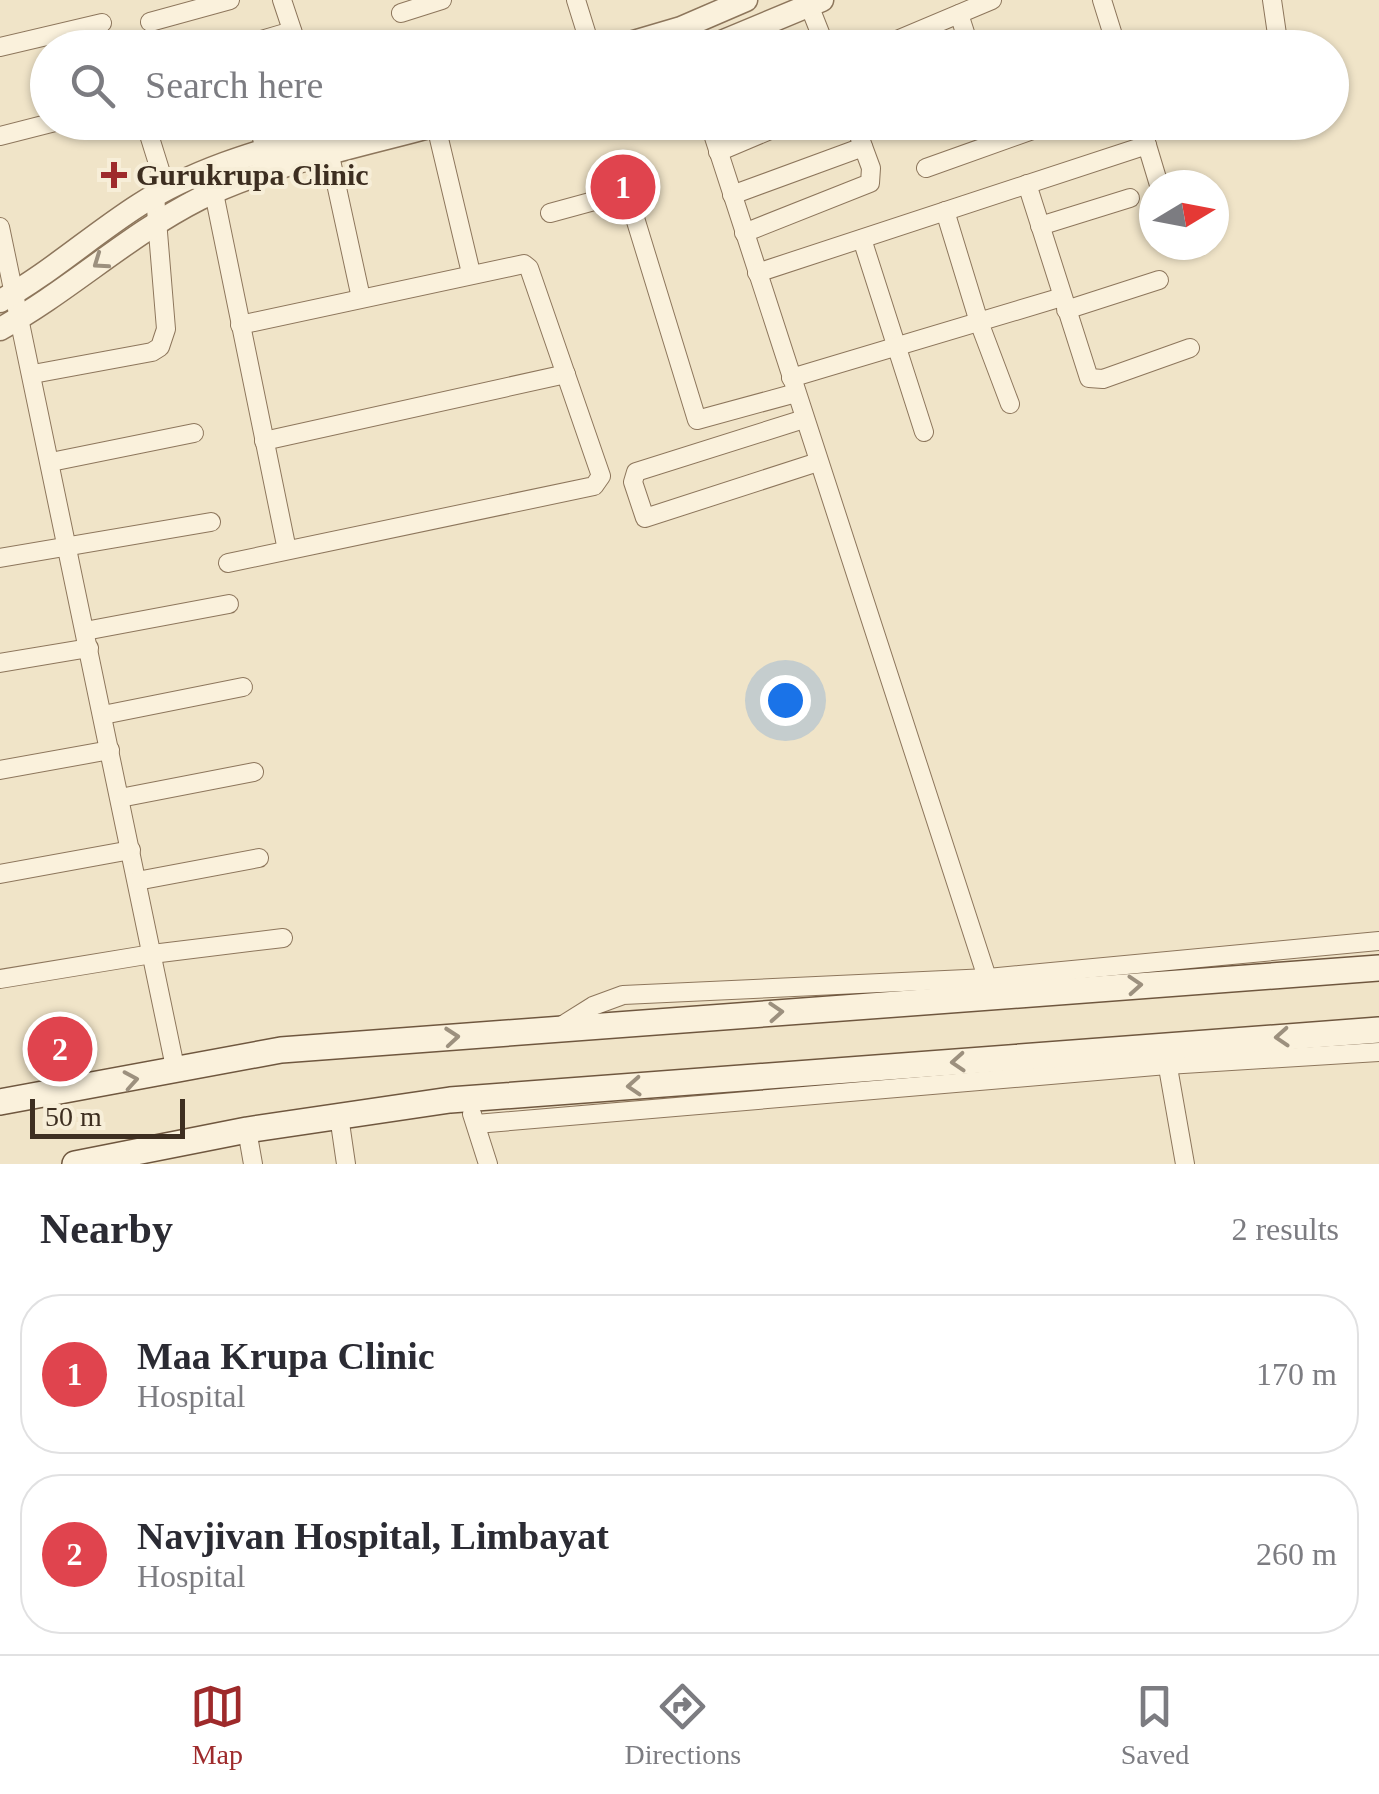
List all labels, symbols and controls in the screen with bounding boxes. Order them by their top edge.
search box [30,30,1349,140]
icon: search [65,58,120,113]
text: Search here [145,64,323,106]
pin: 1 [590,150,656,224]
place label: Gurukrupa Clinic [136,158,369,191]
marker: Gurukrupa Clinic [101,162,127,188]
north arrow [1139,170,1229,260]
one-way arrow [93,250,112,268]
your location [760,675,811,726]
one-way arrow [1128,974,1144,996]
one-way arrow [769,1002,785,1023]
pin: 2 [28,1012,92,1086]
one-way arrow [445,1026,461,1048]
one-way arrow [1273,1026,1289,1048]
one-way arrow [949,1051,965,1072]
one-way arrow [122,1070,139,1091]
one-way arrow [625,1075,641,1097]
scale bar [30,1094,185,1138]
text: 50 m [45,1101,102,1132]
text: Nearby [40,1206,173,1252]
text: 2 results [1231,1211,1339,1247]
text: Maa Krupa Clinic [137,1335,435,1377]
text: 1 [67,1356,83,1392]
text: 170 m [1256,1356,1337,1392]
text: Hospital [137,1378,245,1414]
text: Navjivan Hospital, Limbayat [137,1515,609,1557]
text: 2 [67,1536,83,1572]
text: 260 m [1256,1536,1337,1572]
text: Hospital [137,1558,245,1594]
tab: Map [190,1679,245,1771]
tab: Directions [624,1679,741,1771]
tab: Saved [1121,1679,1189,1771]

